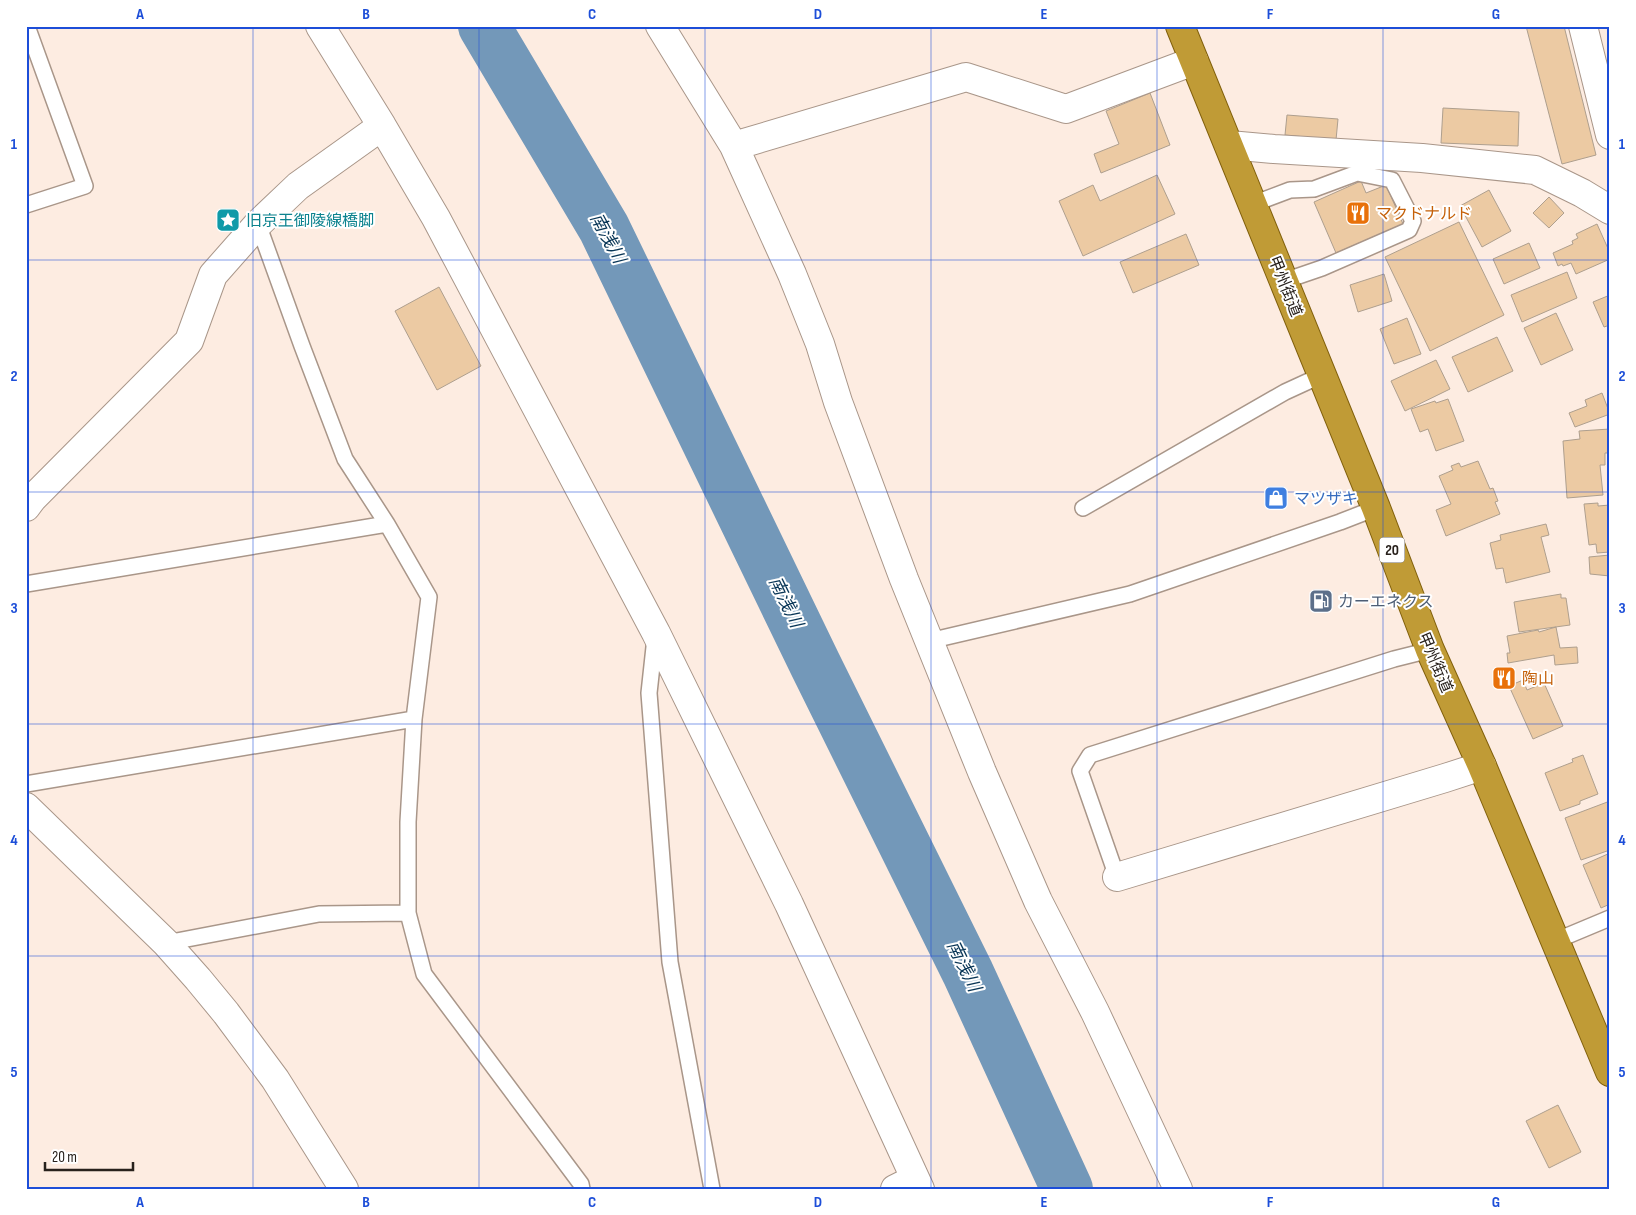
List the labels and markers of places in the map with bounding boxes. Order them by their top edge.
restaurant icon: マクドナルド [1345,200,1371,226]
place label: マクドナルド [1376,205,1472,224]
place icon: 旧京王御陵線橋脚 [215,207,241,233]
place label: 旧京王御陵線橋脚 [246,212,374,231]
shop icon: マツザキ [1263,485,1289,511]
place label: マツザキ [1294,490,1358,509]
fuel station icon: カーエネクス [1308,588,1334,614]
place label: カーエネクス [1338,593,1434,612]
restaurant icon: 陶山 [1491,665,1517,691]
place label: 陶山 [1522,670,1554,689]

